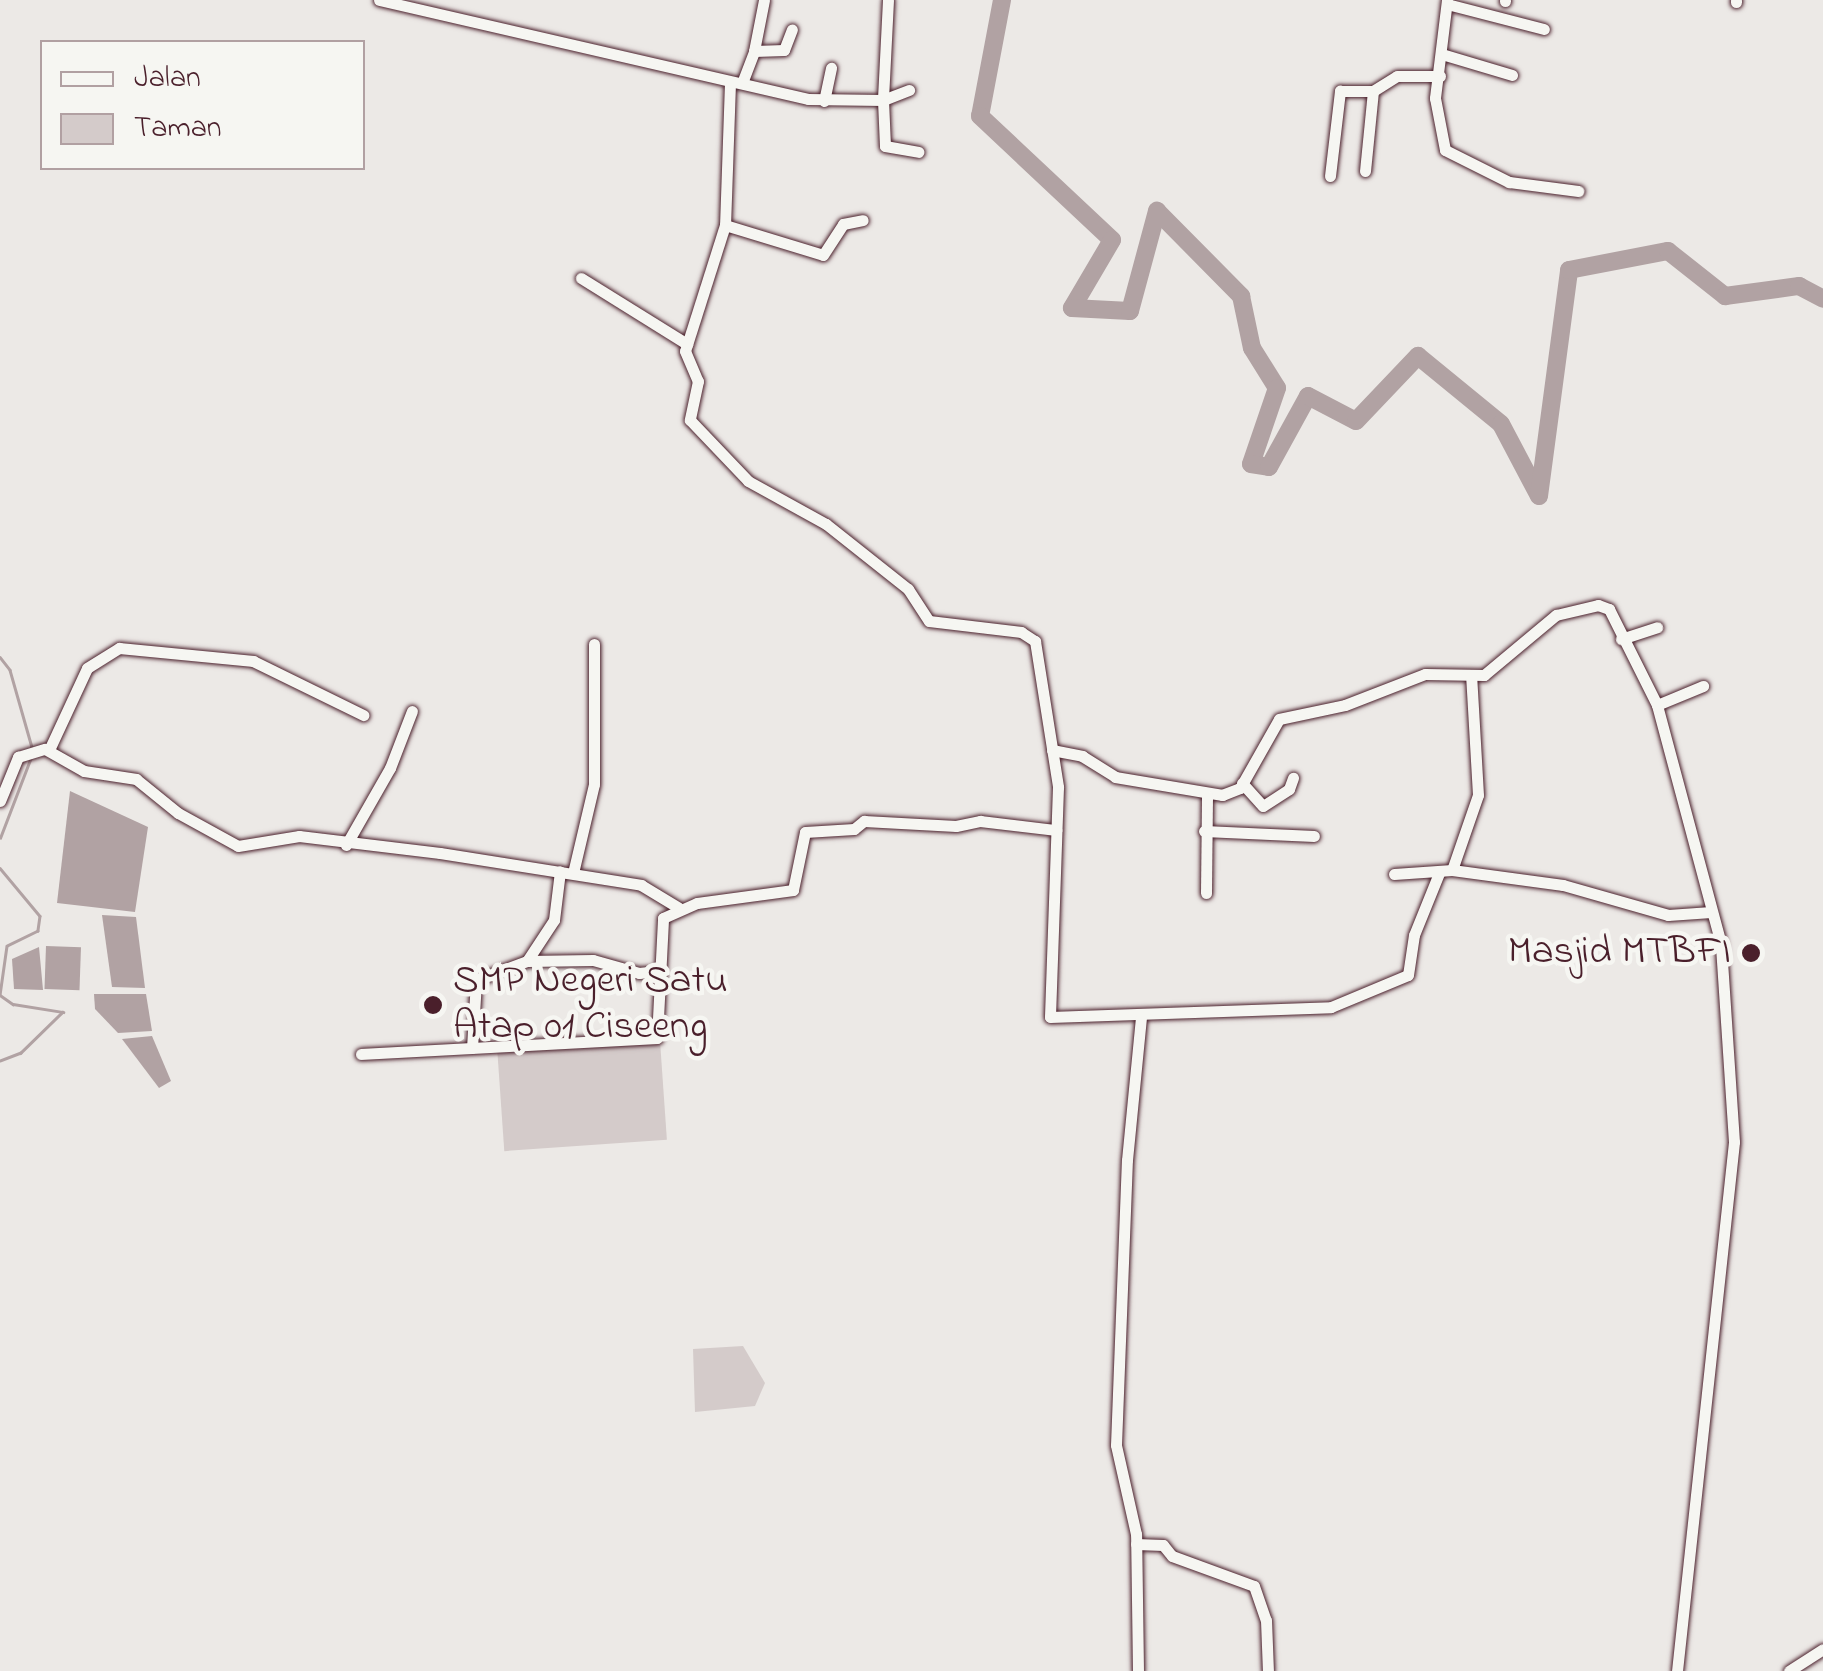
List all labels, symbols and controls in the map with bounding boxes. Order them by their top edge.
legend [40,40,365,170]
text: Jalan [134,57,201,101]
text: Taman [134,107,222,151]
place label: Masjid MTBFI [1508,929,1731,977]
marker: Masjid MTBFI [1740,942,1762,964]
place label: SMP Negeri Satu Atap 01 Ciseeng [453,958,728,1052]
marker: SMP Negeri Satu Atap 01 Ciseeng [422,994,444,1016]

